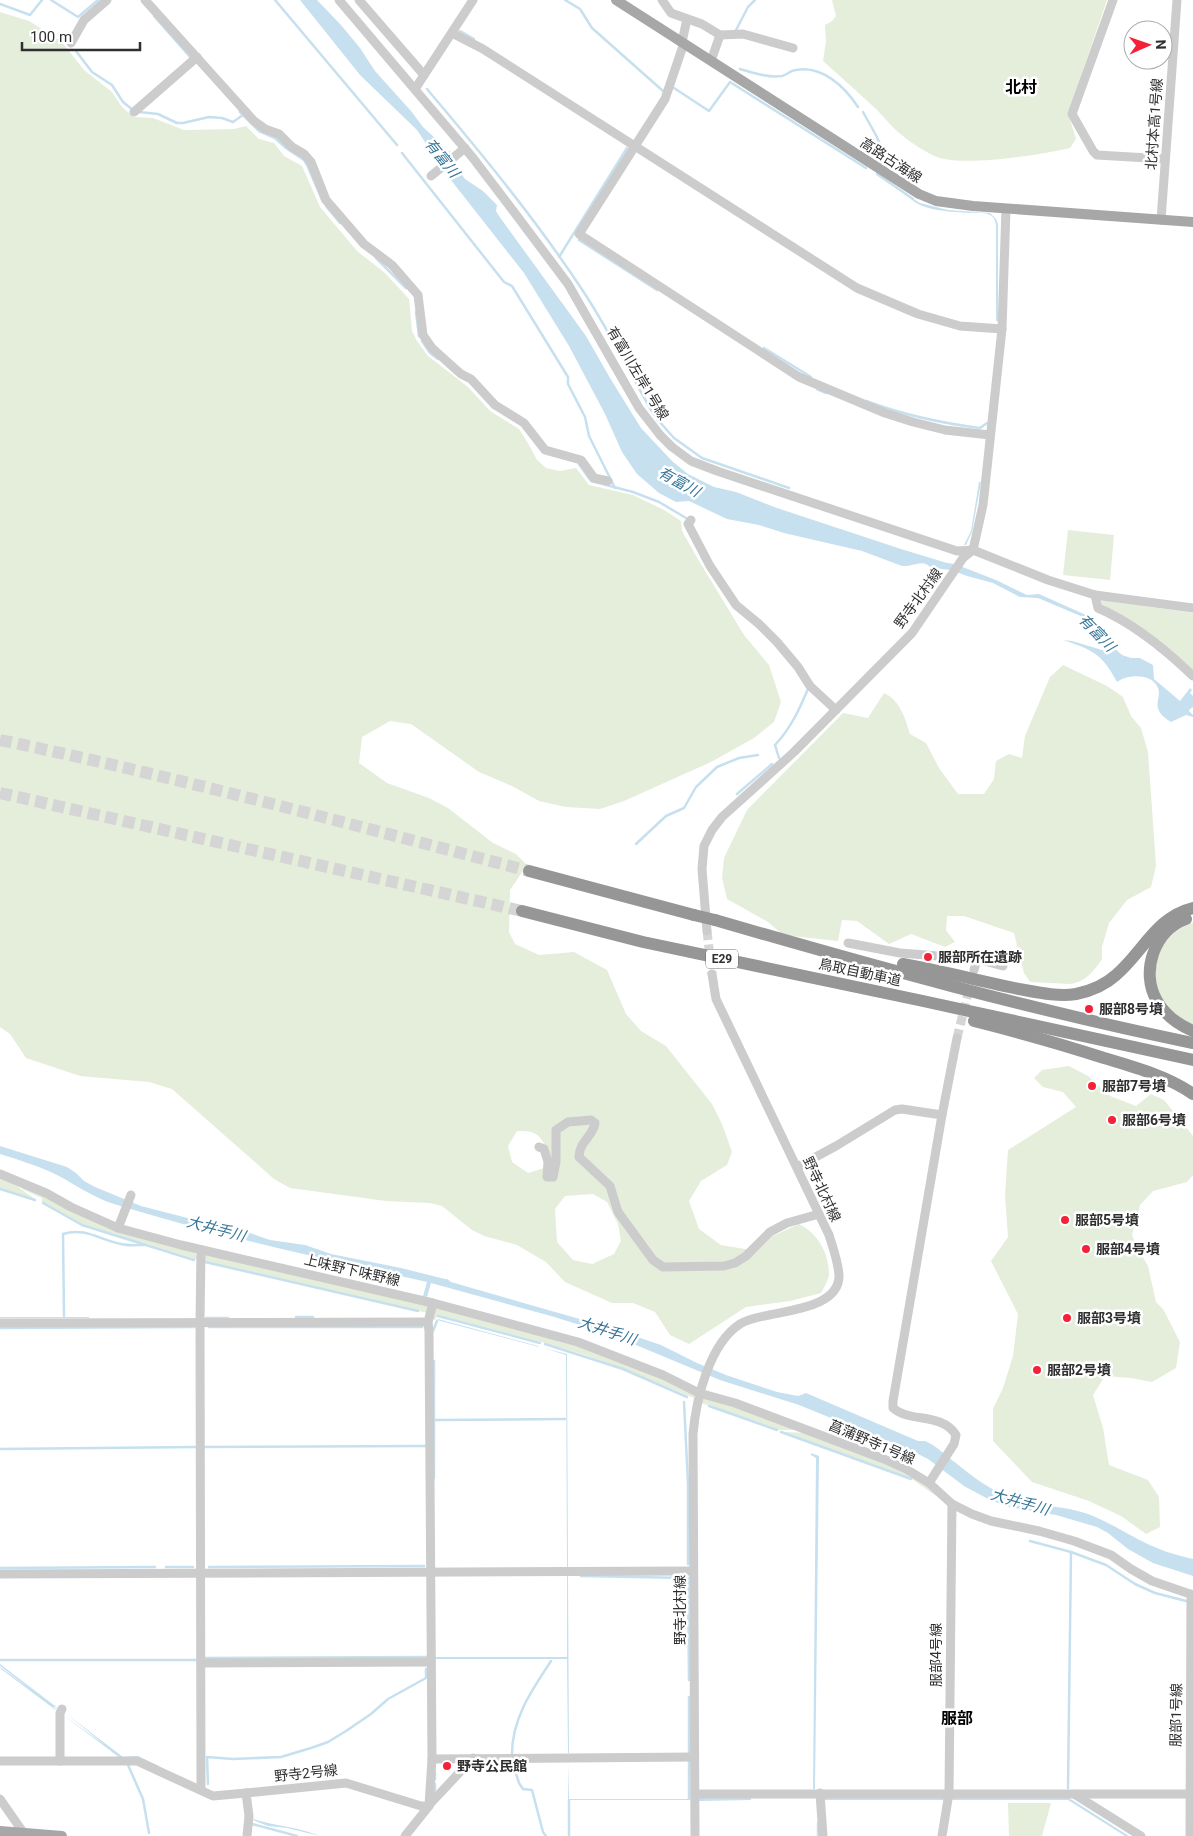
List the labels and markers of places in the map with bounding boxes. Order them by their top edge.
place label: 服部所在遺跡 [938,949,1022,965]
marker: 服部所在遺跡 [922,951,934,963]
place label: 服部8号墳 [1099,1001,1163,1017]
marker: 服部8号墳 [1083,1003,1095,1015]
place label: 服部7号墳 [1102,1078,1166,1094]
marker: 服部7号墳 [1086,1080,1098,1092]
place label: 服部6号墳 [1122,1112,1186,1128]
marker: 服部6号墳 [1106,1114,1118,1126]
place label: 服部5号墳 [1075,1212,1139,1228]
marker: 服部5号墳 [1059,1214,1071,1226]
place label: 服部4号墳 [1096,1241,1160,1257]
marker: 服部4号墳 [1080,1243,1092,1255]
place label: 服部3号墳 [1077,1310,1141,1326]
marker: 服部3号墳 [1061,1312,1073,1324]
place label: 服部2号墳 [1047,1362,1111,1378]
marker: 服部2号墳 [1031,1364,1043,1376]
place label: 野寺公民館 [457,1758,527,1774]
marker: 野寺公民館 [441,1760,453,1772]

